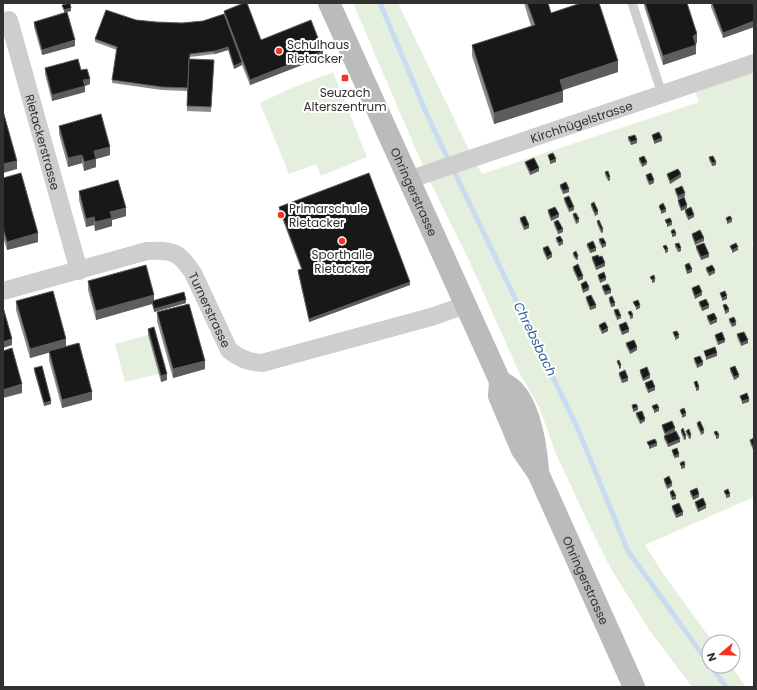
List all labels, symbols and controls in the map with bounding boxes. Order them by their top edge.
place label: Schulhaus Rietacker [287,36,349,67]
marker: Schulhaus Rietacker [274,46,284,56]
marker: Seuzach Alterszentrum [340,73,350,83]
place label: Seuzach Alterszentrum [303,84,387,115]
street label: Rietackerstrasse [22,92,64,192]
street label: Kirchhügelstrasse [528,96,635,147]
street label: Ohringerstrasse [387,145,442,239]
place label: Primarschule Rietacker [289,200,368,231]
marker: Primarschule Rietacker [276,210,286,220]
marker: Sporthalle Rietacker [337,236,347,246]
place label: Sporthalle Rietacker [312,246,372,277]
street label: Turnerstrasse [185,269,235,350]
water label: Chrebsbach [509,299,561,379]
street label: Ohringerstrasse [559,533,613,627]
north arrow [701,634,741,674]
text: N [703,651,720,664]

